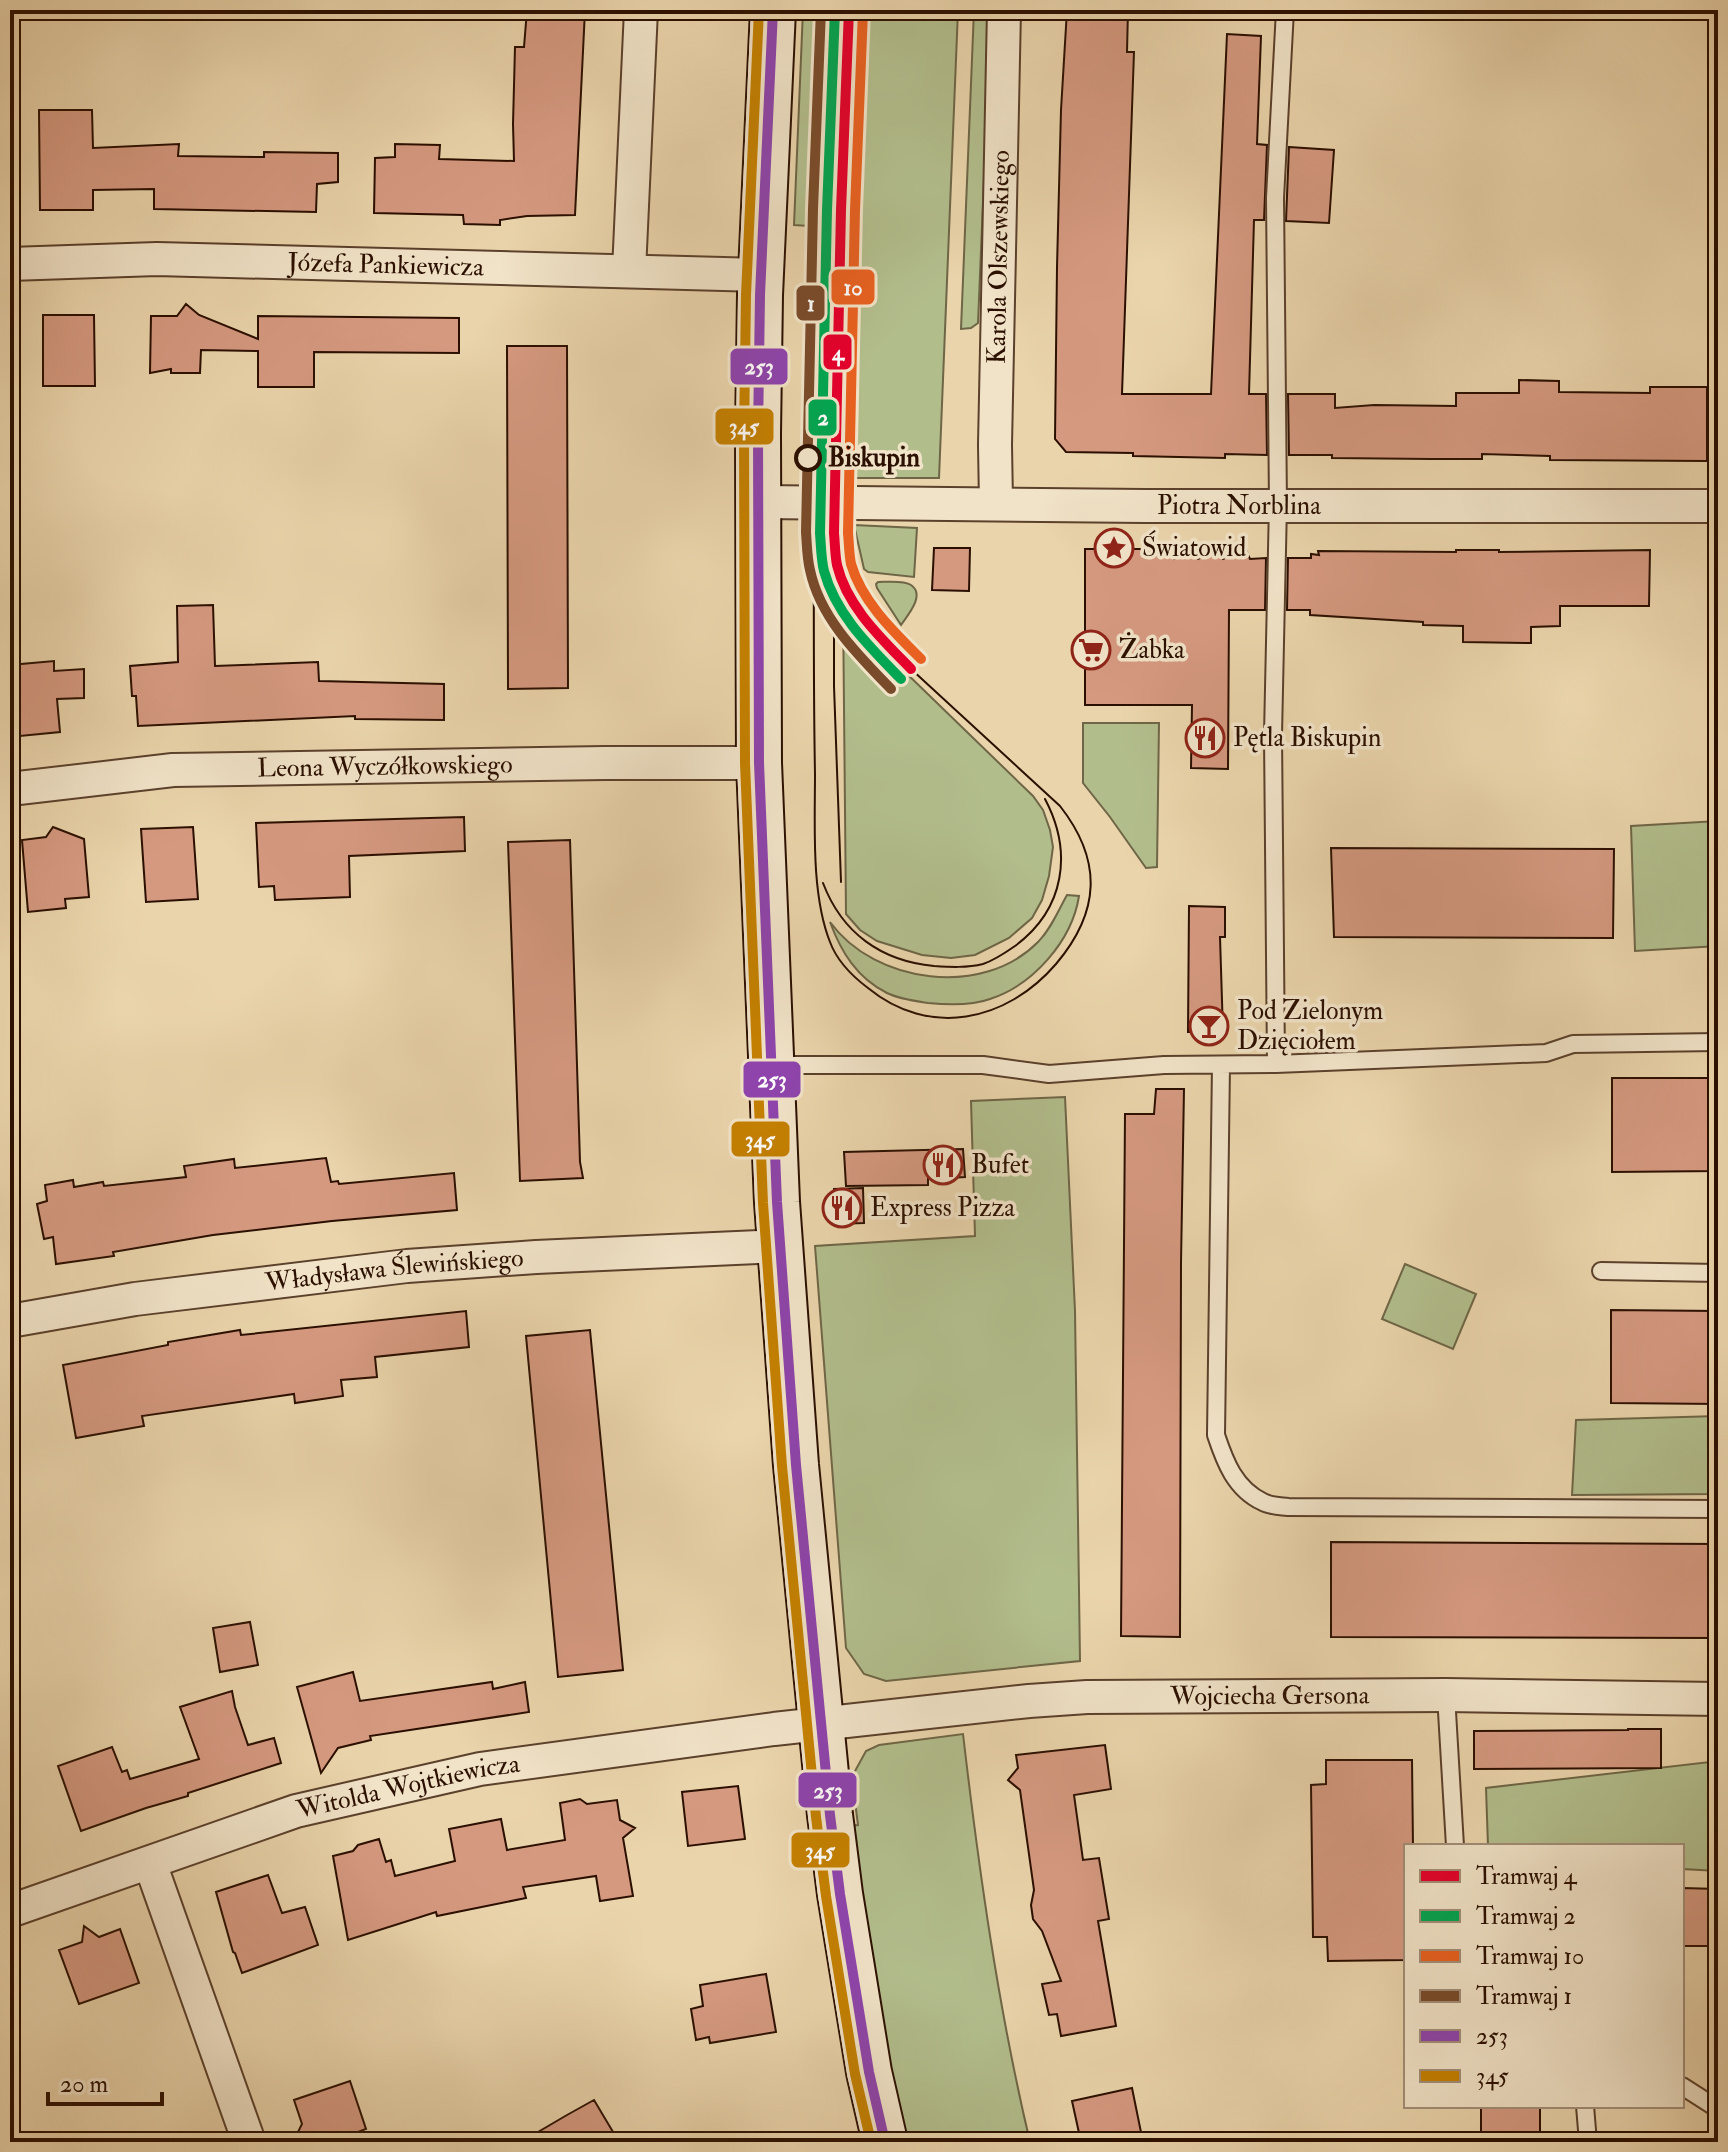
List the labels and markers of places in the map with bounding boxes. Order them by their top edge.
place label: Biskupin [828,442,920,475]
marker: Biskupin [795,445,821,471]
place icon: Światowid [1093,527,1135,569]
place label: Światowid [1142,530,1246,564]
supermarket icon: Żabka [1070,629,1112,671]
place label: Żabka [1119,632,1185,666]
restaurant icon: Pętla Biskupin [1184,717,1226,759]
place label: Pętla Biskupin [1233,722,1381,755]
place label: Pod Zielonym Dzięciołem [1237,995,1383,1057]
bar icon: Pod Zielonym Dzięciołem [1188,1005,1230,1047]
restaurant icon: Bufet [922,1144,964,1186]
place label: Bufet [971,1149,1029,1181]
restaurant icon: Express Pizza [821,1187,863,1229]
place label: Express Pizza [870,1192,1015,1225]

